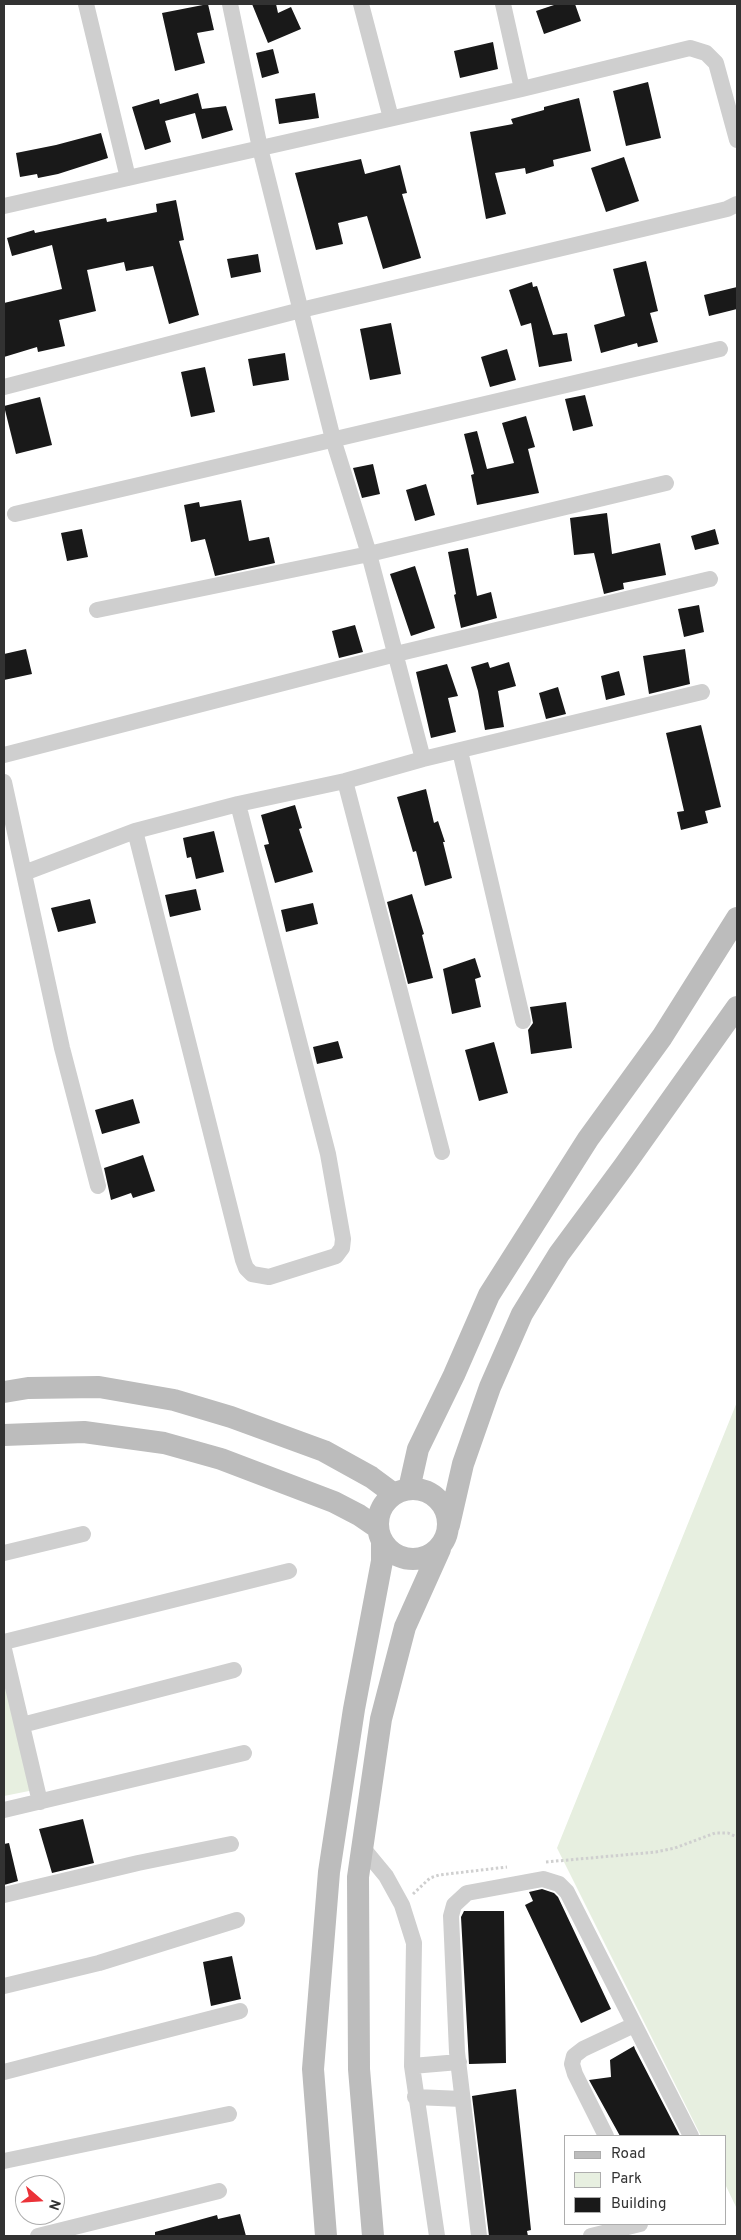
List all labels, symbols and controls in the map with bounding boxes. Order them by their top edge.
legend [564,2135,726,2225]
text: Road [611,2145,646,2164]
text: Park [611,2170,642,2189]
north arrow [15,2175,65,2225]
text: Building [611,2195,666,2214]
text: N [44,2197,63,2212]

